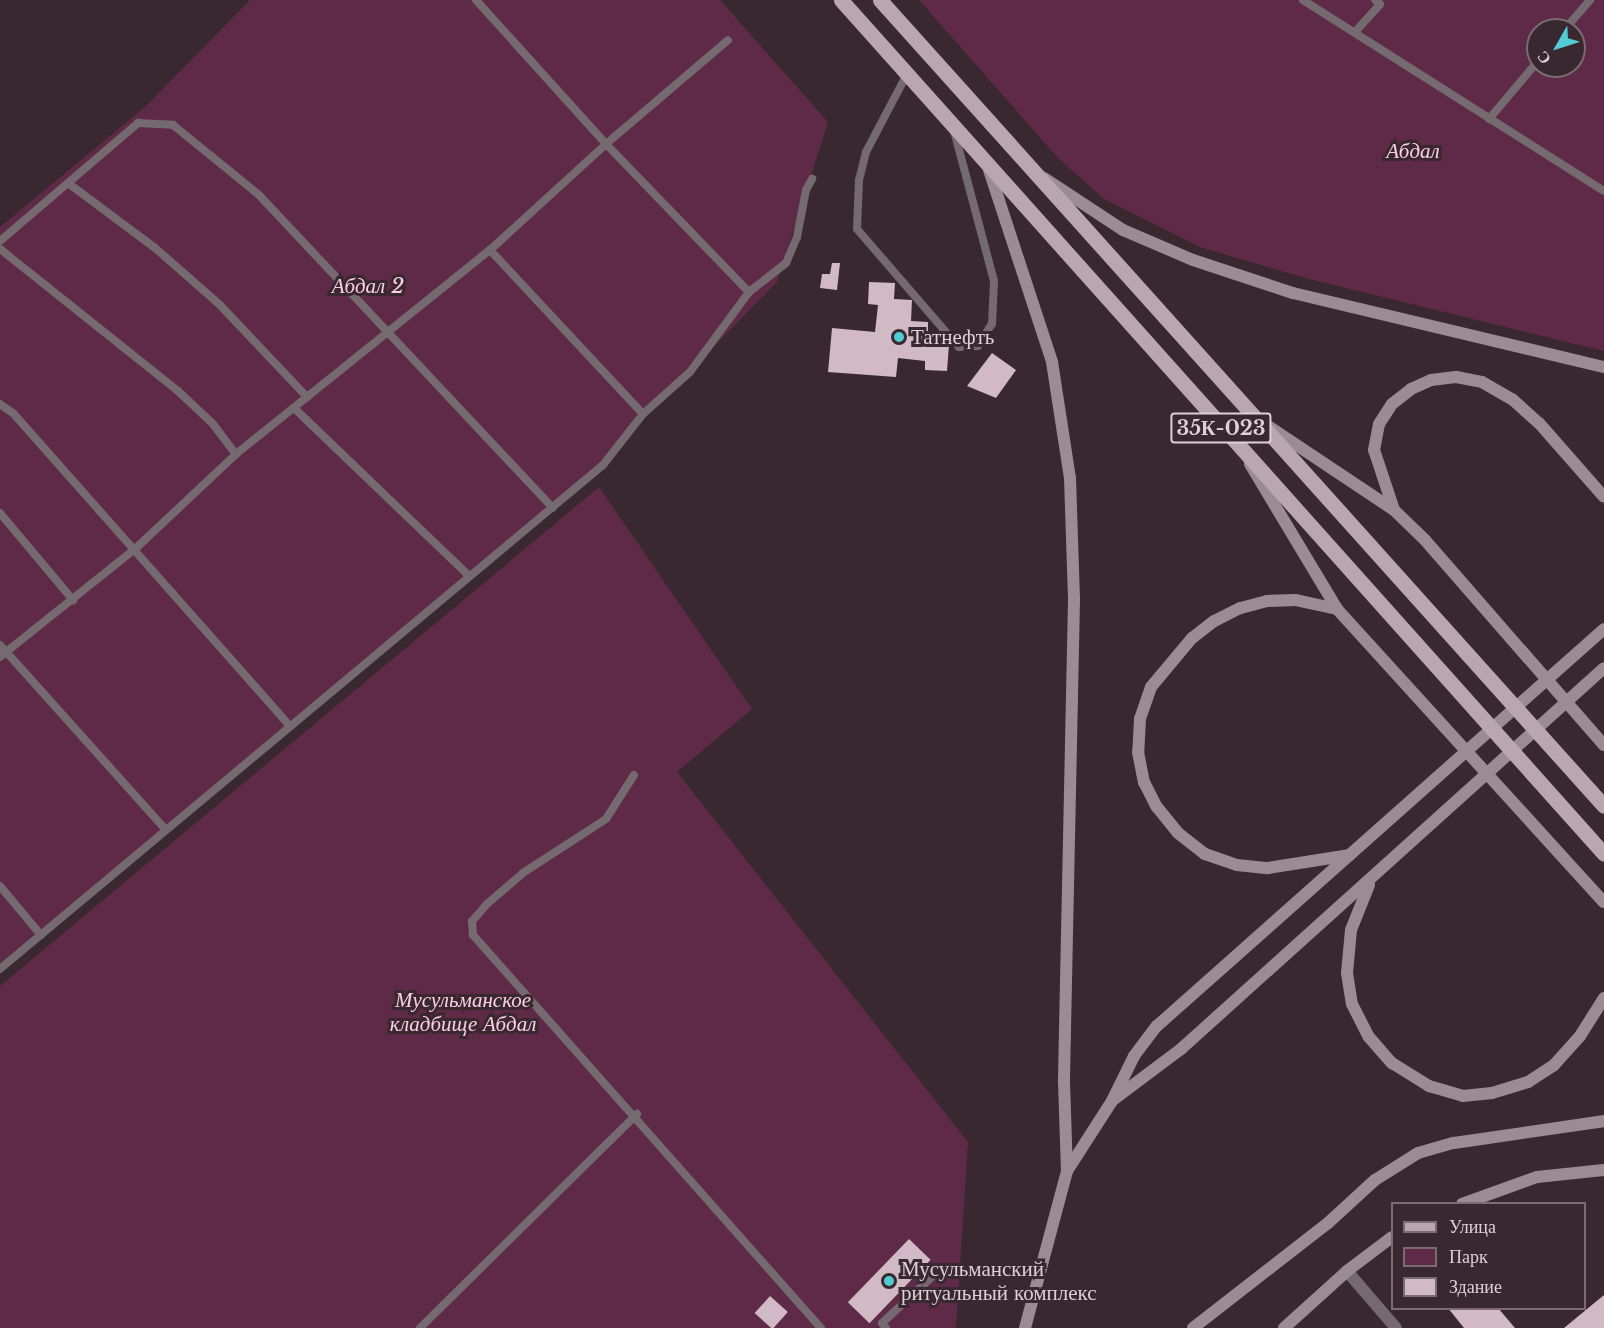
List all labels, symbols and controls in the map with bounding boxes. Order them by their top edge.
north arrow [1526,18,1586,78]
text: С [1532,47,1555,69]
park label: Абдал [1386,138,1440,164]
park label: Абдал 2 [332,273,404,299]
place label: Татнефть [911,324,994,350]
marker: Татнефть [892,330,906,344]
road number: 35К-023 [1170,411,1272,445]
park label: Мусульманское кладбище Абдал [390,987,536,1037]
legend [1391,1202,1586,1310]
text: Улица [1449,1216,1496,1238]
text: Парк [1449,1246,1488,1268]
place label: Мусульманский ритуальный комплекс [901,1256,1097,1306]
marker: Мусульманский ритуальный комплекс [882,1274,896,1288]
text: Здание [1449,1276,1502,1298]

